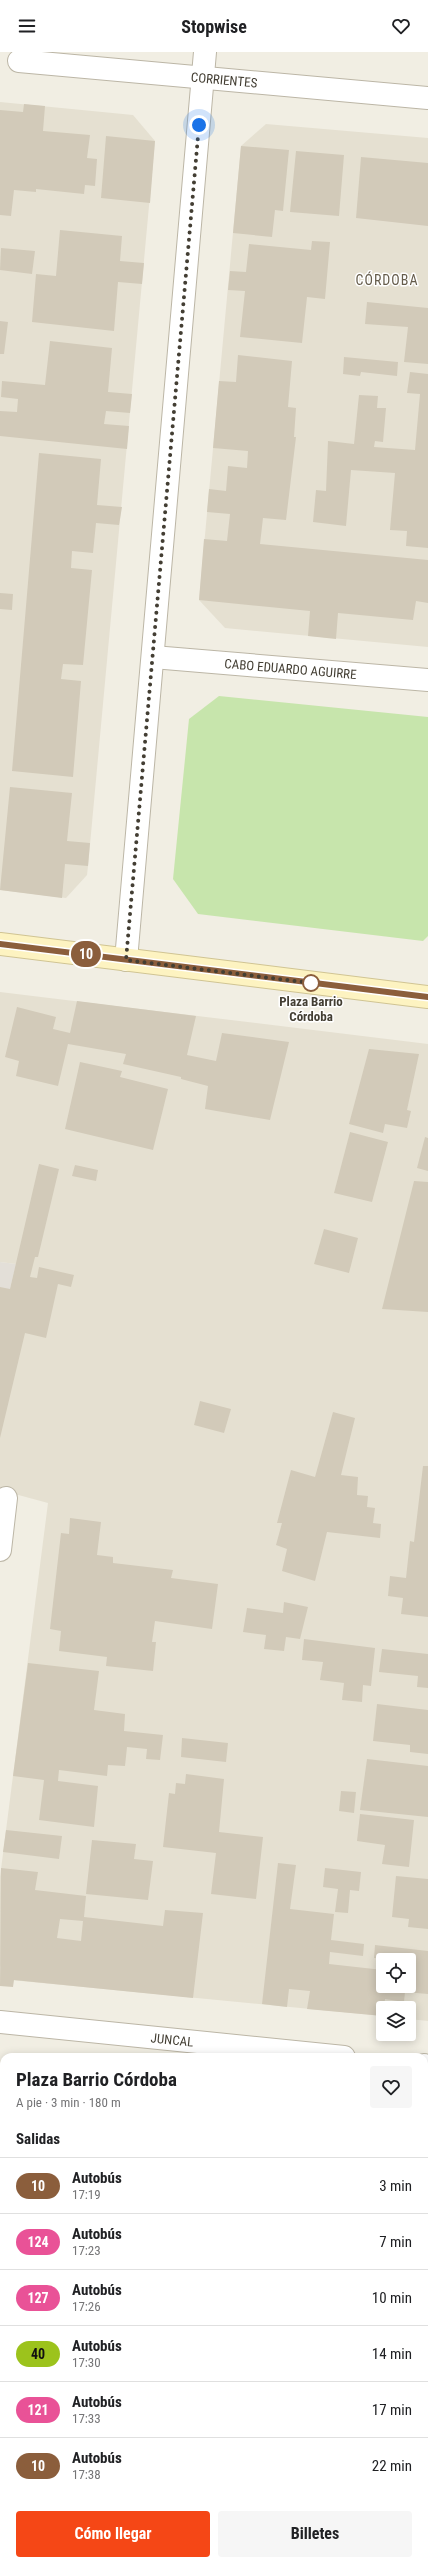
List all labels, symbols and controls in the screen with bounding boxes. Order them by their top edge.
icon: menu [16,15,38,37]
icon: heart [390,15,412,37]
text: Stopwise [181,16,247,37]
street label: CORRIENTES [190,70,258,91]
your location [189,115,209,135]
district label: CÓRDOBA [356,271,418,288]
street label: CABO EDUARDO AGUIRRE [224,656,357,682]
line badge: 10 [68,941,104,967]
text: 10 [79,946,93,962]
marker: Plaza Barrio Córdoba [302,974,320,992]
place label: Plaza Barrio Córdoba [279,994,343,1024]
map controls [376,1953,416,2041]
button: locate [376,1953,416,1993]
button: layers [376,2001,416,2041]
street label: JUNCAL [150,2030,194,2050]
button: heart [370,2066,412,2108]
text: Plaza Barrio Córdoba [16,2068,177,2091]
text: A pie · 3 min · 180 m [16,2095,121,2110]
text: Salidas [16,2130,60,2148]
text: Autobús [72,2169,122,2187]
text: 3 min [379,2177,412,2195]
text: 10 [31,2178,45,2194]
text: 17:19 [72,2187,101,2202]
text: Autobús [72,2225,122,2243]
text: 7 min [379,2233,412,2251]
text: 124 [27,2234,49,2250]
text: 17:23 [72,2243,101,2258]
text: Autobús [72,2281,122,2299]
text: 10 min [372,2289,412,2307]
text: 127 [27,2290,49,2306]
text: 17:26 [72,2299,101,2314]
text: Autobús [72,2337,122,2355]
text: 14 min [372,2345,412,2363]
text: 40 [31,2346,45,2362]
text: 17:30 [72,2355,101,2370]
text: Autobús [72,2393,122,2411]
text: 17 min [372,2401,412,2419]
text: 121 [27,2402,49,2418]
text: 17:33 [72,2411,101,2426]
text: Autobús [72,2449,122,2467]
text: 22 min [372,2457,412,2475]
text: 10 [31,2458,45,2474]
text: 17:38 [72,2467,101,2482]
button: Cómo llegar [16,2511,210,2557]
button: Billetes [218,2511,412,2557]

